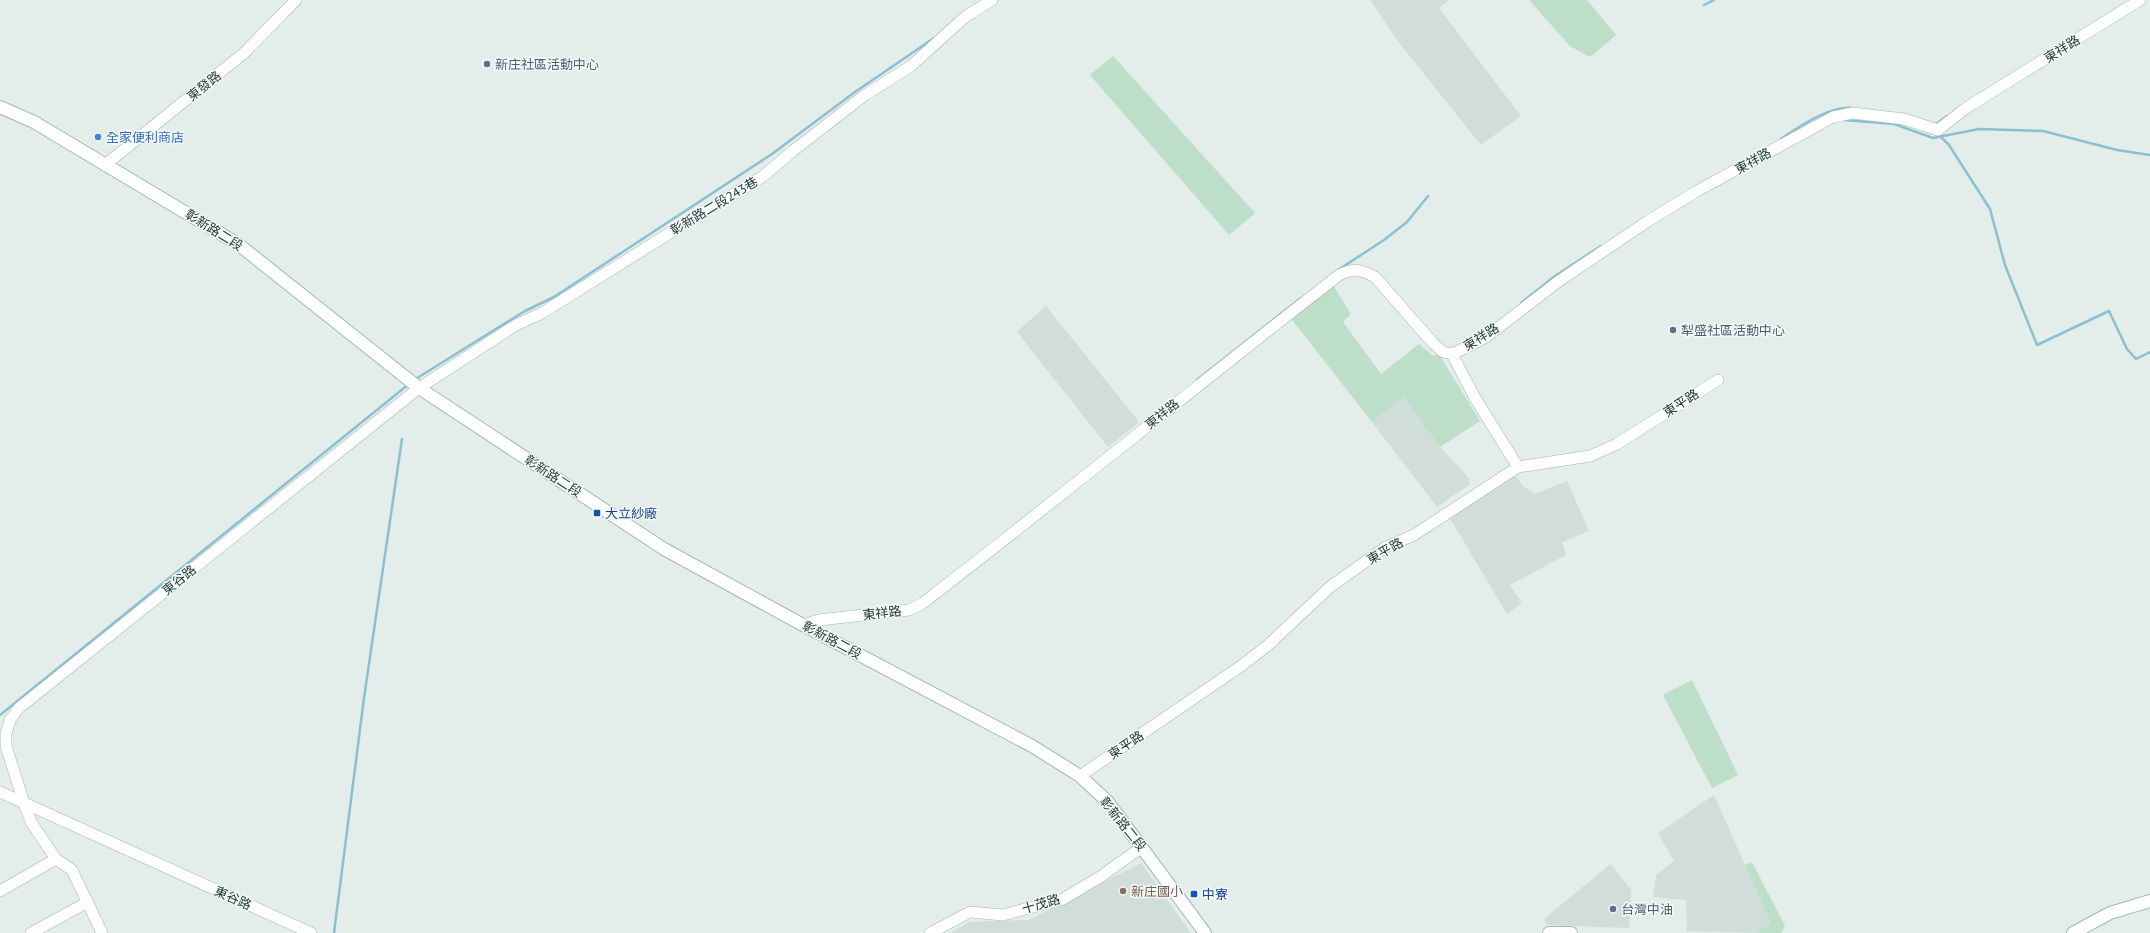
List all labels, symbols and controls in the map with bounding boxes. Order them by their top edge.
street label: 東祥路 [2041,31,2083,67]
place label: 新庄社區活動中心 [495,56,599,73]
marker: 新庄社區活動中心 [482,59,492,69]
street label: 東發路 [183,67,225,105]
place label: 全家便利商店 [106,129,184,146]
marker: 全家便利商店 [93,132,103,142]
street label: 東祥路 [1732,144,1774,178]
street label: 彰新路二段243巷 [667,173,761,239]
street label: 彰新路二段 [182,206,246,254]
street label: 東祥路 [1460,319,1502,355]
place label: 犁盛社區活動中心 [1681,322,1785,339]
marker: 犁盛社區活動中心 [1668,325,1678,335]
street label: 東平路 [1660,385,1702,421]
street label: 東祥路 [1141,395,1183,433]
street label: 彰新路二段 [521,451,585,501]
place label: 大立紗廠 [605,505,657,522]
marker: 大立紗廠 [592,508,602,518]
street label: 東平路 [1364,534,1406,568]
street label: 東谷路 [158,561,200,599]
street label: 東祥路 [862,602,902,624]
street label: 彰新路二段 [799,617,865,663]
street label: 東平路 [1105,727,1147,763]
street label: 彰新路二段 [1096,793,1150,855]
street label: 東谷路 [212,882,254,914]
place label: 新庄國小 [1131,883,1183,900]
marker: 新庄國小 [1118,886,1128,896]
place label: 中寮 [1202,886,1228,903]
marker: 中寮 [1189,889,1199,899]
street label: 十茂路 [1020,890,1062,918]
place label: 台灣中油 [1621,901,1673,918]
marker: 台灣中油 [1608,904,1618,914]

